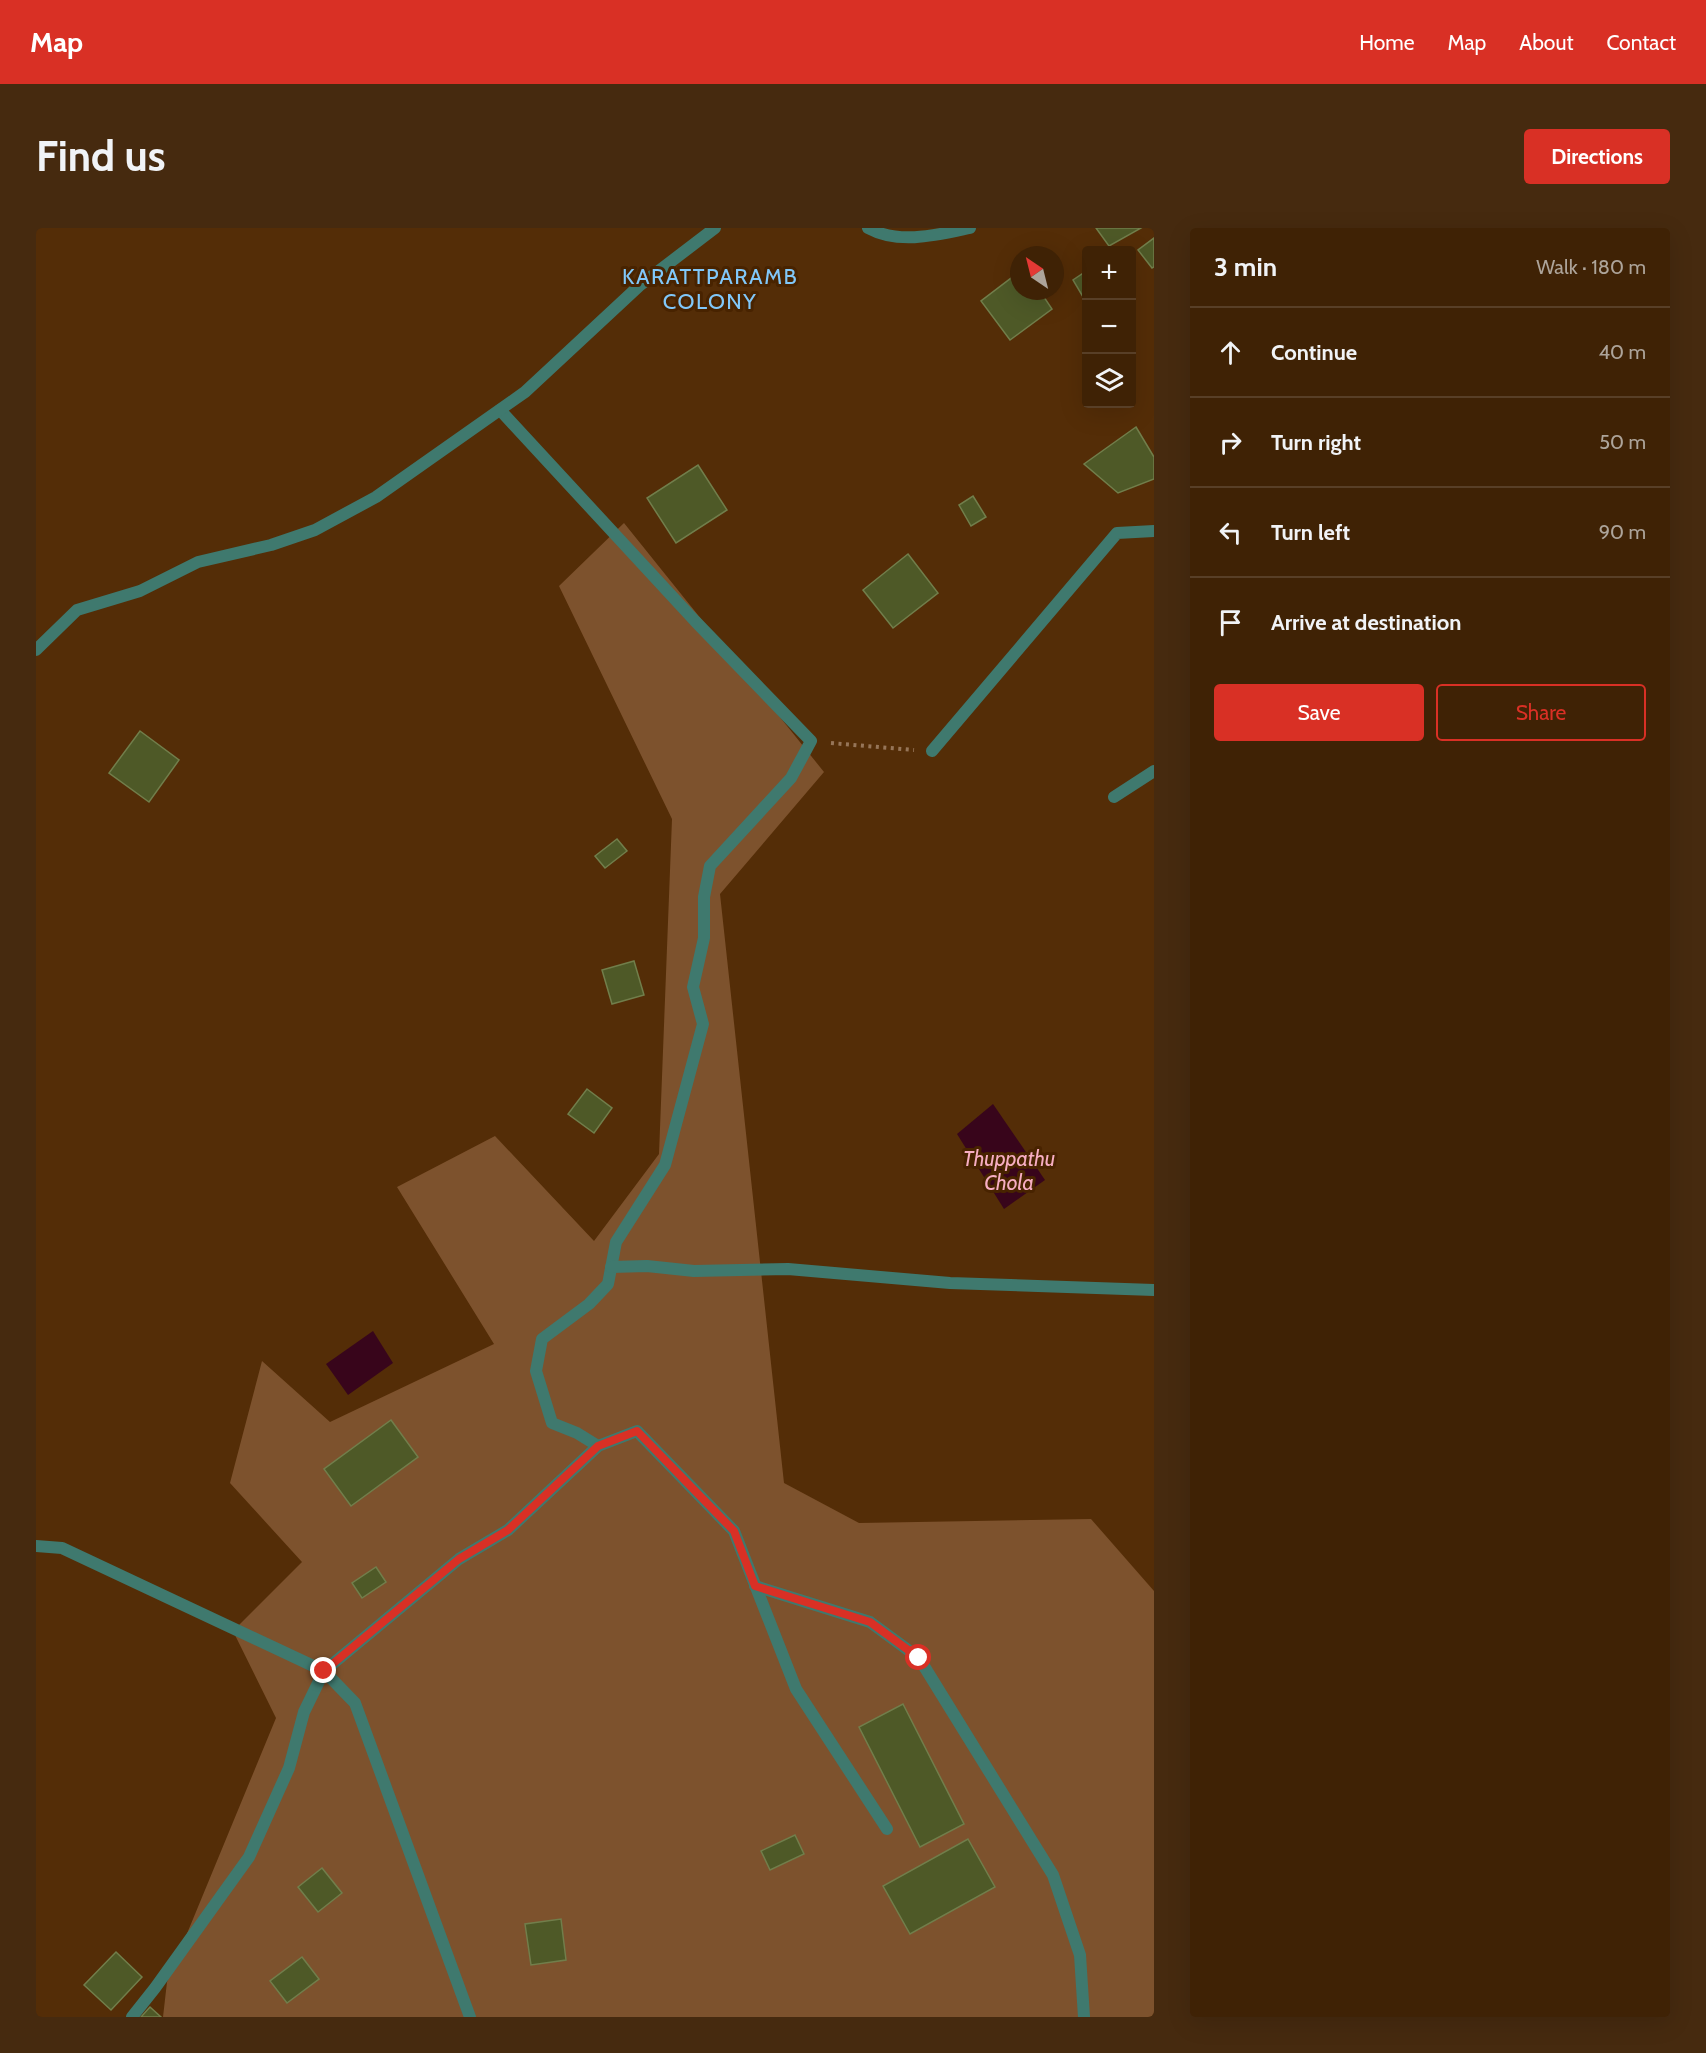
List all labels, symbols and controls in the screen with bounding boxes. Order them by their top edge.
text: Map [30,25,83,59]
text: Home [1359,30,1415,55]
text: Map [1448,30,1486,55]
text: About [1519,30,1573,55]
text: Contact [1606,30,1676,55]
button: Directions [1524,129,1670,184]
text: Find us [36,130,165,182]
north arrow [1010,246,1064,300]
map controls [1082,246,1136,408]
button: + [1082,246,1136,300]
text: 3 min [1214,251,1277,283]
text: Walk · 180 m [1536,255,1646,279]
district label: KARATTPARAMB COLONY [622,263,798,315]
button: − [1082,300,1136,354]
icon: ahead [1214,336,1247,369]
text: Continue [1271,339,1357,366]
text: 40 m [1598,340,1646,364]
button: layers [1082,354,1136,408]
icon: right [1214,426,1247,459]
text: Turn right [1271,429,1361,456]
text: 50 m [1599,430,1646,454]
icon: left [1214,516,1247,549]
text: Turn left [1271,519,1350,546]
text: 90 m [1599,520,1646,544]
icon: arrive [1214,606,1247,639]
text: Arrive at destination [1271,609,1461,636]
button: Save [1214,684,1424,741]
button: Share [1436,684,1646,741]
water label: Thuppathu Chola [963,1146,1055,1195]
route start [905,1644,931,1670]
route end [310,1657,336,1683]

